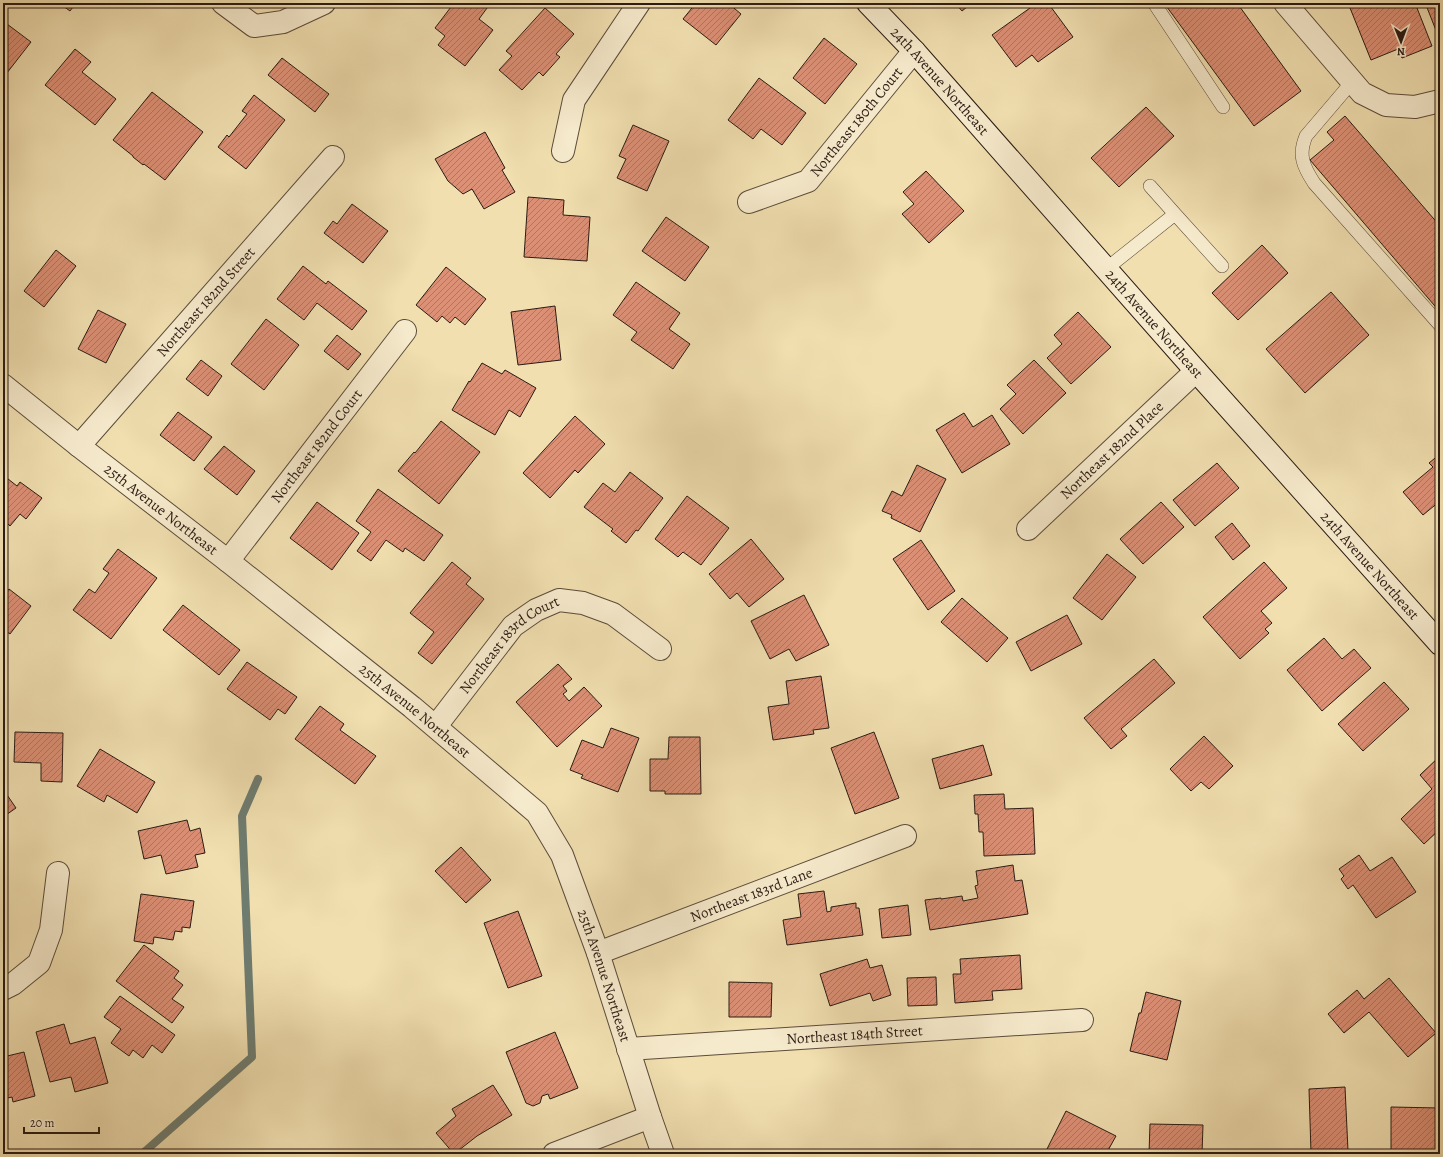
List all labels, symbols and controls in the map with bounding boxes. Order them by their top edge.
street label: 24th Avenue Northeast [886,22,994,139]
north arrow [1381,22,1421,62]
text: N [1397,44,1405,59]
street label: Northeast 180th Court [805,63,907,181]
street label: Northeast 182nd Street [152,242,260,361]
street label: 24th Avenue Northeast [1101,265,1208,383]
street label: Northeast 182nd Court [266,385,367,507]
street label: Northeast 182nd Place [1056,396,1168,504]
street label: 25th Avenue Northeast [100,459,222,560]
street label: 24th Avenue Northeast [1316,507,1424,624]
street label: Northeast 183rd Court [455,591,562,698]
street label: 25th Avenue Northeast [355,659,475,762]
street label: Northeast 183rd Lane [687,862,815,927]
street label: 25th Avenue Northeast [573,906,636,1044]
street label: Northeast 184th Street [786,1020,923,1049]
scale bar [24,1109,99,1135]
text: 20 m [30,1115,54,1131]

